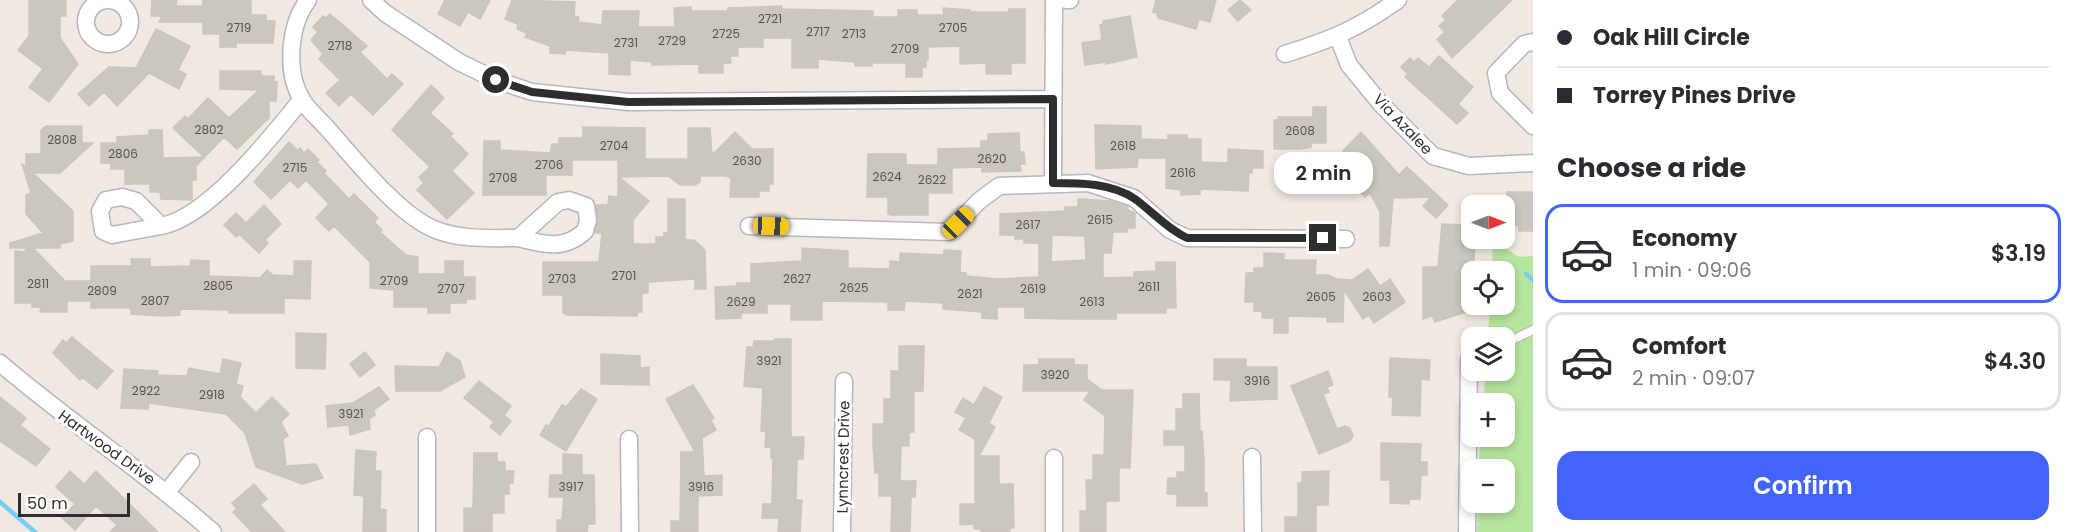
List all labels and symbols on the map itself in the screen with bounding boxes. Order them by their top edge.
house number: 2721 [758,10,782,27]
house number: 2719 [227,19,251,36]
house number: 2705 [939,19,967,36]
house number: 2717 [806,23,830,40]
house number: 2725 [712,25,740,42]
house number: 2713 [842,25,866,42]
house number: 2729 [658,32,686,49]
house number: 2731 [614,34,638,51]
house number: 2718 [328,37,352,54]
house number: 2709 [891,40,919,57]
route start [482,66,509,93]
street label: Via Azalee [1369,89,1437,159]
house number: 2802 [195,121,224,138]
house number: 2608 [1285,122,1315,139]
house number: 2808 [47,131,77,148]
house number: 2704 [600,137,629,154]
house number: 2618 [1110,137,1136,154]
house number: 2806 [108,145,138,162]
house number: 2620 [978,150,1006,167]
callout: 2 min [1274,151,1372,193]
house number: 2630 [732,152,762,169]
house number: 2706 [535,156,563,173]
house number: 2715 [283,159,307,176]
house number: 2616 [1170,164,1196,181]
house number: 2624 [873,168,902,185]
house number: 2708 [489,169,517,186]
house number: 2622 [918,171,946,188]
north arrow [1461,195,1515,249]
car [939,204,977,242]
house number: 2615 [1087,211,1113,228]
car [753,216,789,236]
house number: 2617 [1016,216,1041,233]
route end [1309,224,1336,251]
house number: 2701 [612,267,636,284]
house number: 2703 [548,270,576,287]
house number: 2627 [783,270,811,287]
house number: 2709 [380,272,408,289]
house number: 2811 [27,275,49,292]
house number: 2805 [203,277,233,294]
house number: 2611 [1138,278,1160,295]
house number: 2625 [840,279,868,296]
house number: 2707 [437,280,465,297]
house number: 2619 [1020,280,1046,297]
house number: 2809 [87,282,117,299]
house number: 2621 [957,285,983,302]
house number: 2605 [1306,288,1336,305]
house number: 2603 [1362,288,1392,305]
house number: 2807 [141,292,170,309]
house number: 2629 [727,293,755,310]
house number: 2613 [1079,293,1105,310]
house number: 3921 [756,352,782,369]
house number: 3920 [1040,366,1070,383]
house number: 3916 [1244,372,1270,389]
house number: 2922 [132,382,160,399]
house number: 2918 [199,386,225,403]
street label: Lynncrest Drive [832,400,854,514]
street label: Hartwood Drive [54,405,160,489]
house number: 3921 [338,405,364,422]
house number: 3917 [558,478,584,495]
house number: 3916 [688,478,714,495]
scale bar [18,490,130,518]

